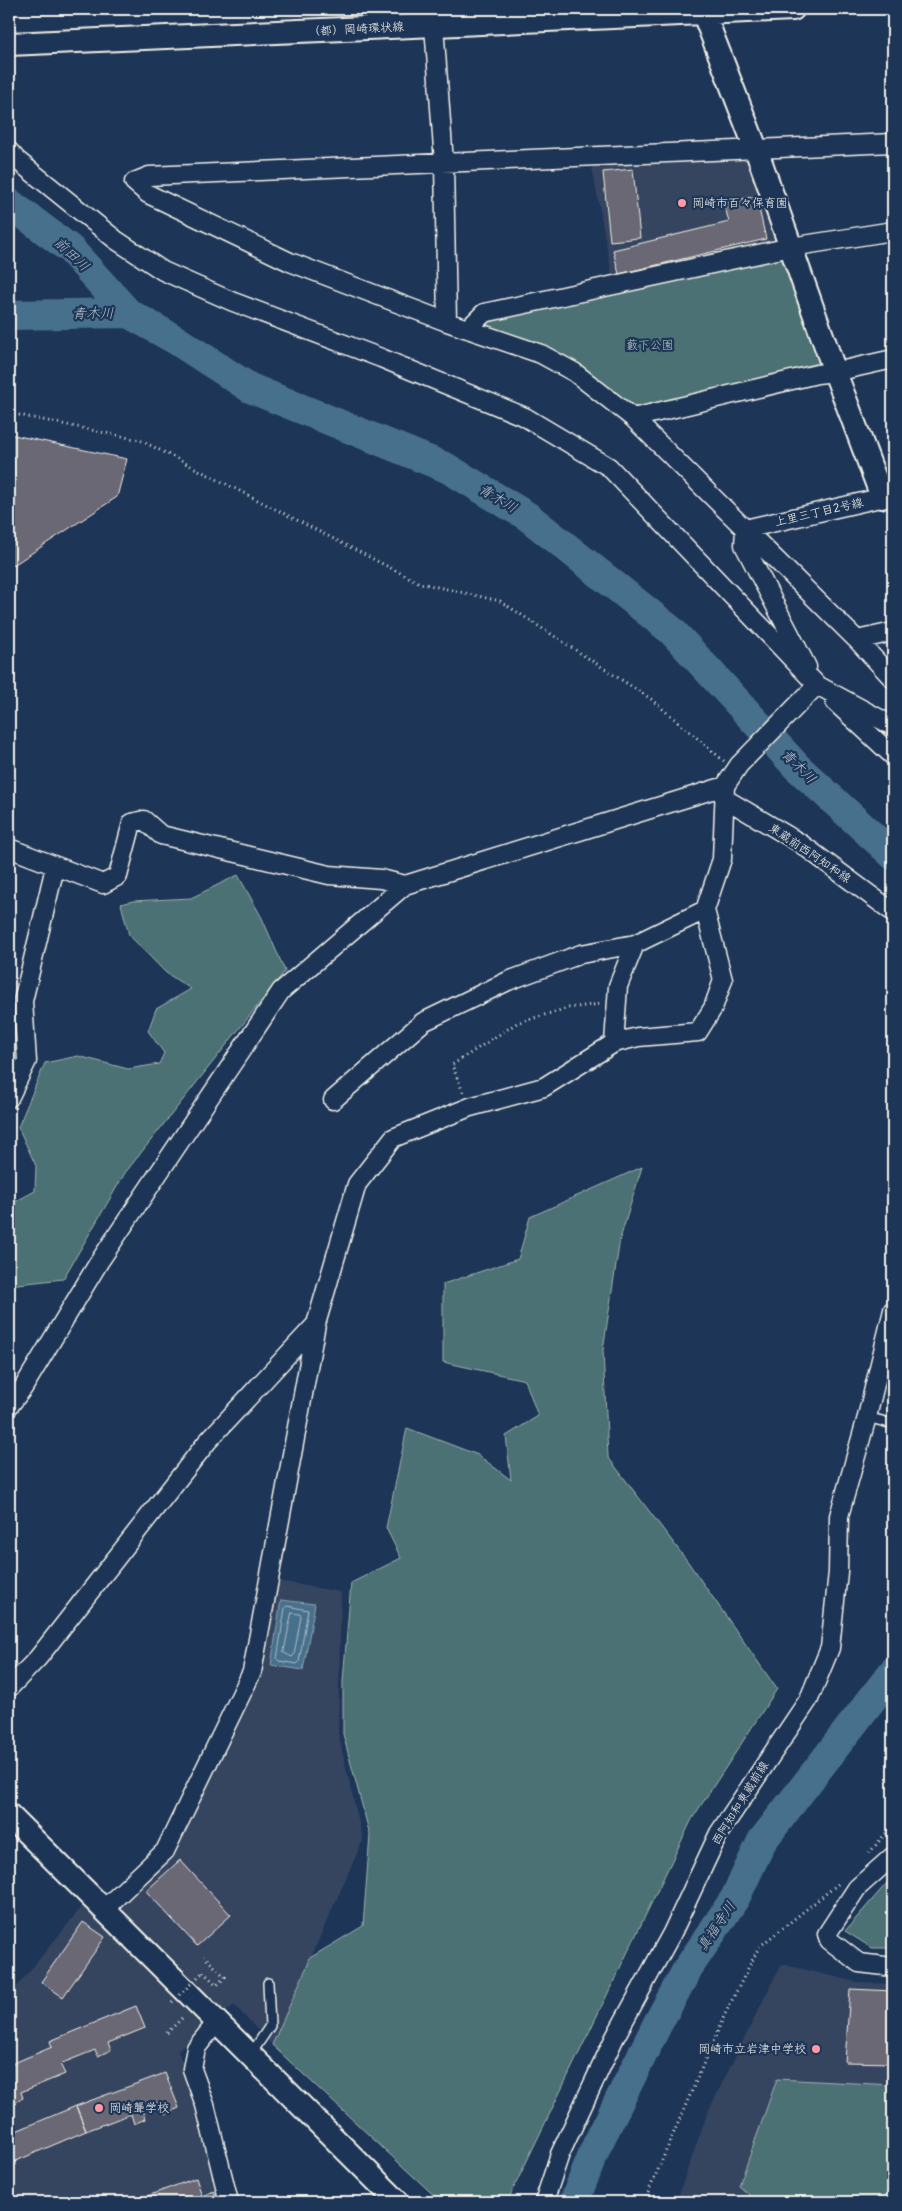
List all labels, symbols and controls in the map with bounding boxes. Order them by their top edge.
street label: （都）岡崎環状線 [308,18,404,39]
place label: 岡崎市百々保育園 [692,195,788,210]
marker: 岡崎市百々保育園 [676,197,688,209]
water label: 前田川 [51,233,93,275]
water label: 青木川 [72,304,114,322]
park label: 藪下公園 [626,337,674,352]
water label: 青木川 [475,479,521,517]
street label: 上里三丁目2号線 [773,494,865,529]
water label: 青木川 [778,745,820,787]
street label: 東蔵前西阿知和線 [766,820,854,886]
street label: 西阿知和東蔵前線 [708,1758,771,1847]
water label: 真福寺川 [693,1898,739,1954]
place label: 岡崎市立岩津中学校 [698,2041,806,2056]
marker: 岡崎市立岩津中学校 [810,2043,822,2055]
place label: 岡崎聾学校 [109,2100,169,2115]
marker: 岡崎聾学校 [93,2102,105,2114]

